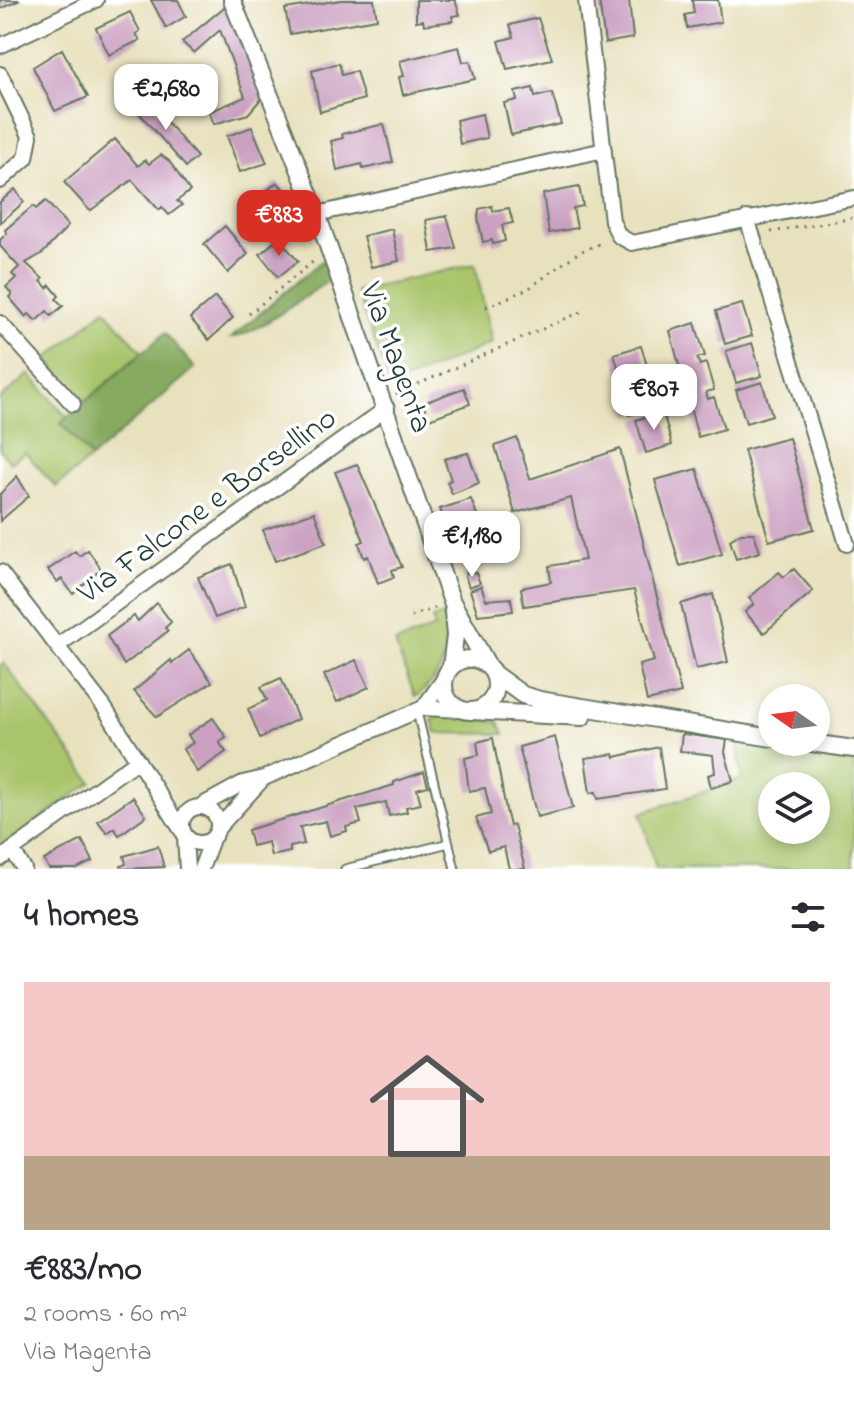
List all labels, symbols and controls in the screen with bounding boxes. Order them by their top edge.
pin: €2,680 [101,64,231,132]
text: €2,680 [132,71,200,109]
pin: €883 [232,190,326,258]
text: €883 [255,197,303,235]
street label: Via Magenta [345,275,444,440]
pin: €807 [607,364,701,432]
text: €807 [629,371,679,409]
street label: Via Falcone e Borsellino [68,397,347,618]
pin: €1,180 [407,511,537,579]
text: €1,180 [442,518,502,556]
north arrow [758,684,830,756]
map controls [758,684,830,844]
button: layers [758,772,830,844]
text: 4 homes [24,892,139,942]
icon: filters [786,895,830,939]
icon: home [355,1034,499,1178]
text: €883/mo [24,1246,142,1296]
text: 2 rooms · 60 m² [24,1296,188,1334]
text: Via Magenta [24,1334,152,1372]

